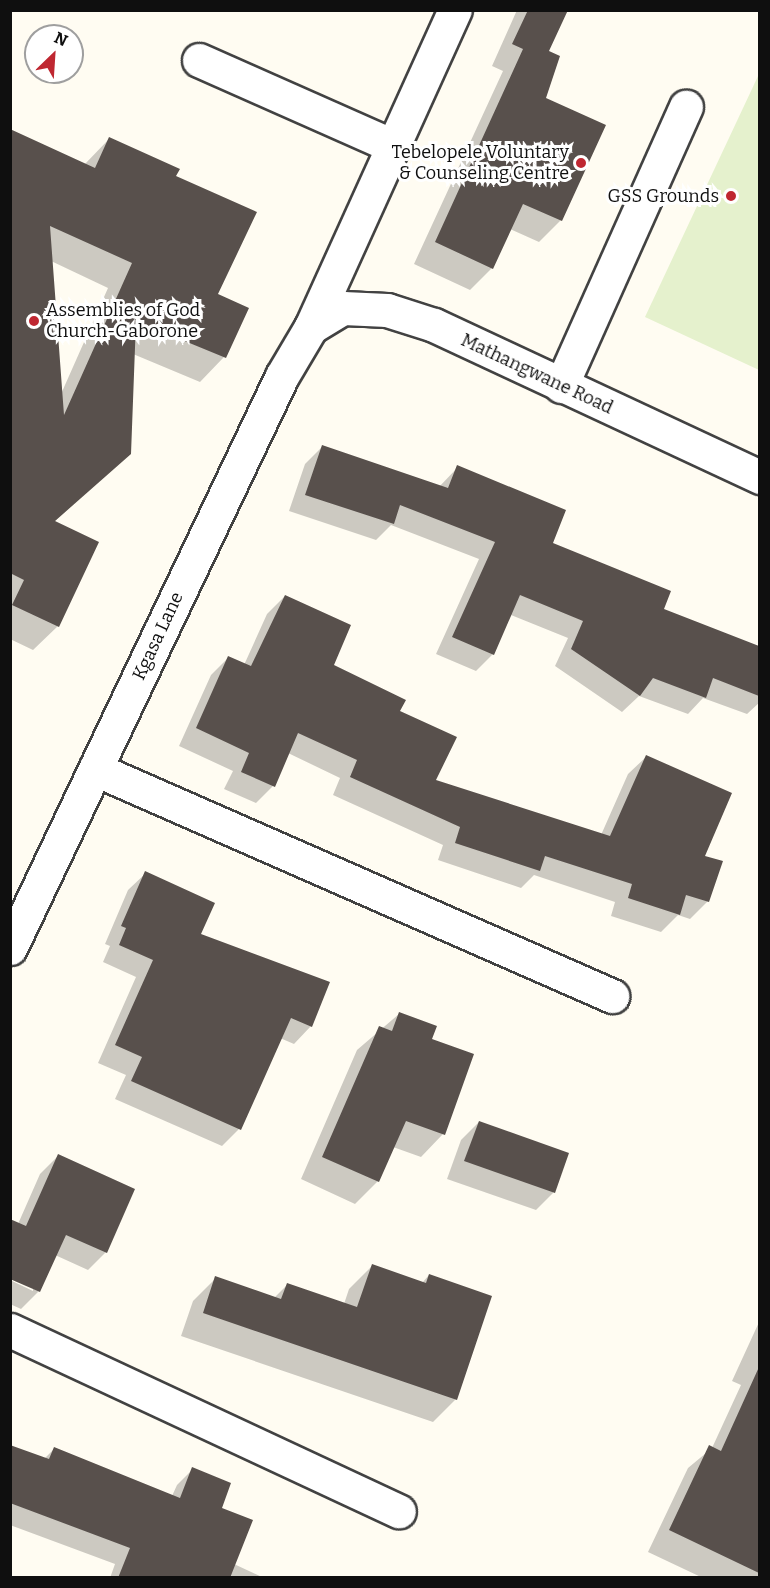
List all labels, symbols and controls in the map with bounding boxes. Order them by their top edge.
north arrow [24,24,84,84]
text: N [51,28,71,50]
place label: Tebelopele Voluntary & Counseling Centre [391,142,569,184]
marker: Tebelopele Voluntary & Counseling Centre [574,156,588,170]
place label: GSS Grounds [608,185,719,207]
marker: GSS Grounds [724,189,738,203]
place label: Assemblies of God Church-Gaborone [46,300,200,342]
marker: Assemblies of God Church-Gaborone [27,314,41,328]
street label: Mathangwane Road [458,329,616,419]
street label: Kgasa Lane [128,589,188,683]

